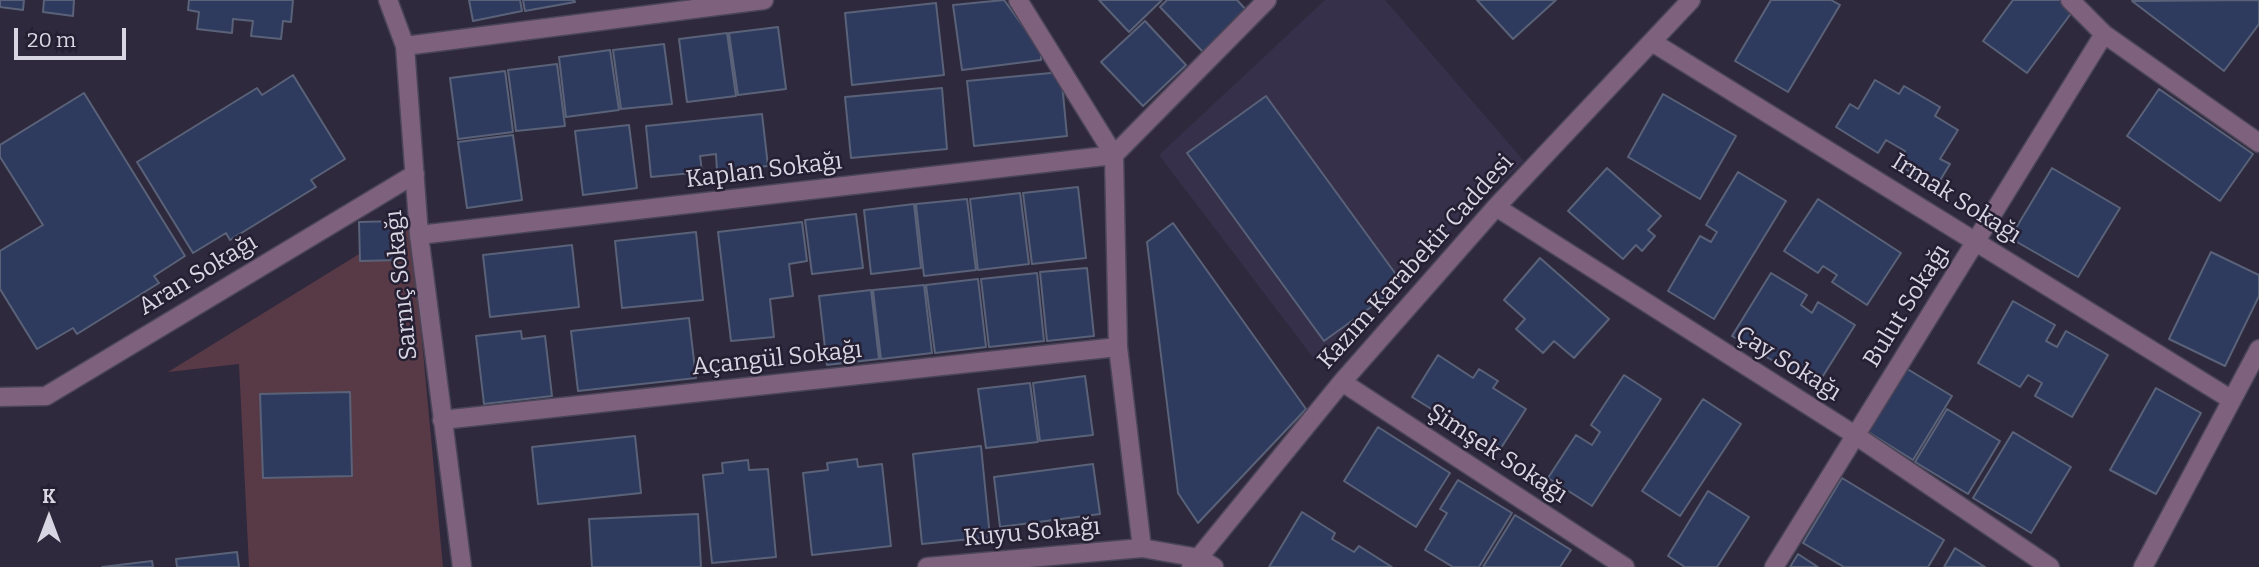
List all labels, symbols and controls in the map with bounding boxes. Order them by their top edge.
scale bar [18,14,130,58]
text: 20 m [27,27,76,53]
street label: Kaplan Sokağı [684,147,844,195]
street label: Irmak Sokağı [1886,148,2026,250]
street label: Kazım Karabekir Caddesi [1312,149,1520,375]
street label: Sarnıç Sokağı [380,208,424,362]
street label: Aran Sokağı [133,228,263,322]
street label: Bulut Sokağı [1858,239,1956,373]
street label: Çay Sokağı [1730,320,1846,408]
street label: Açangül Sokağı [691,336,863,382]
street label: Şimşek Sokağı [1422,398,1572,510]
north arrow [14,483,84,553]
text: K [42,485,56,508]
street label: Kuyu Sokağı [962,513,1102,553]

